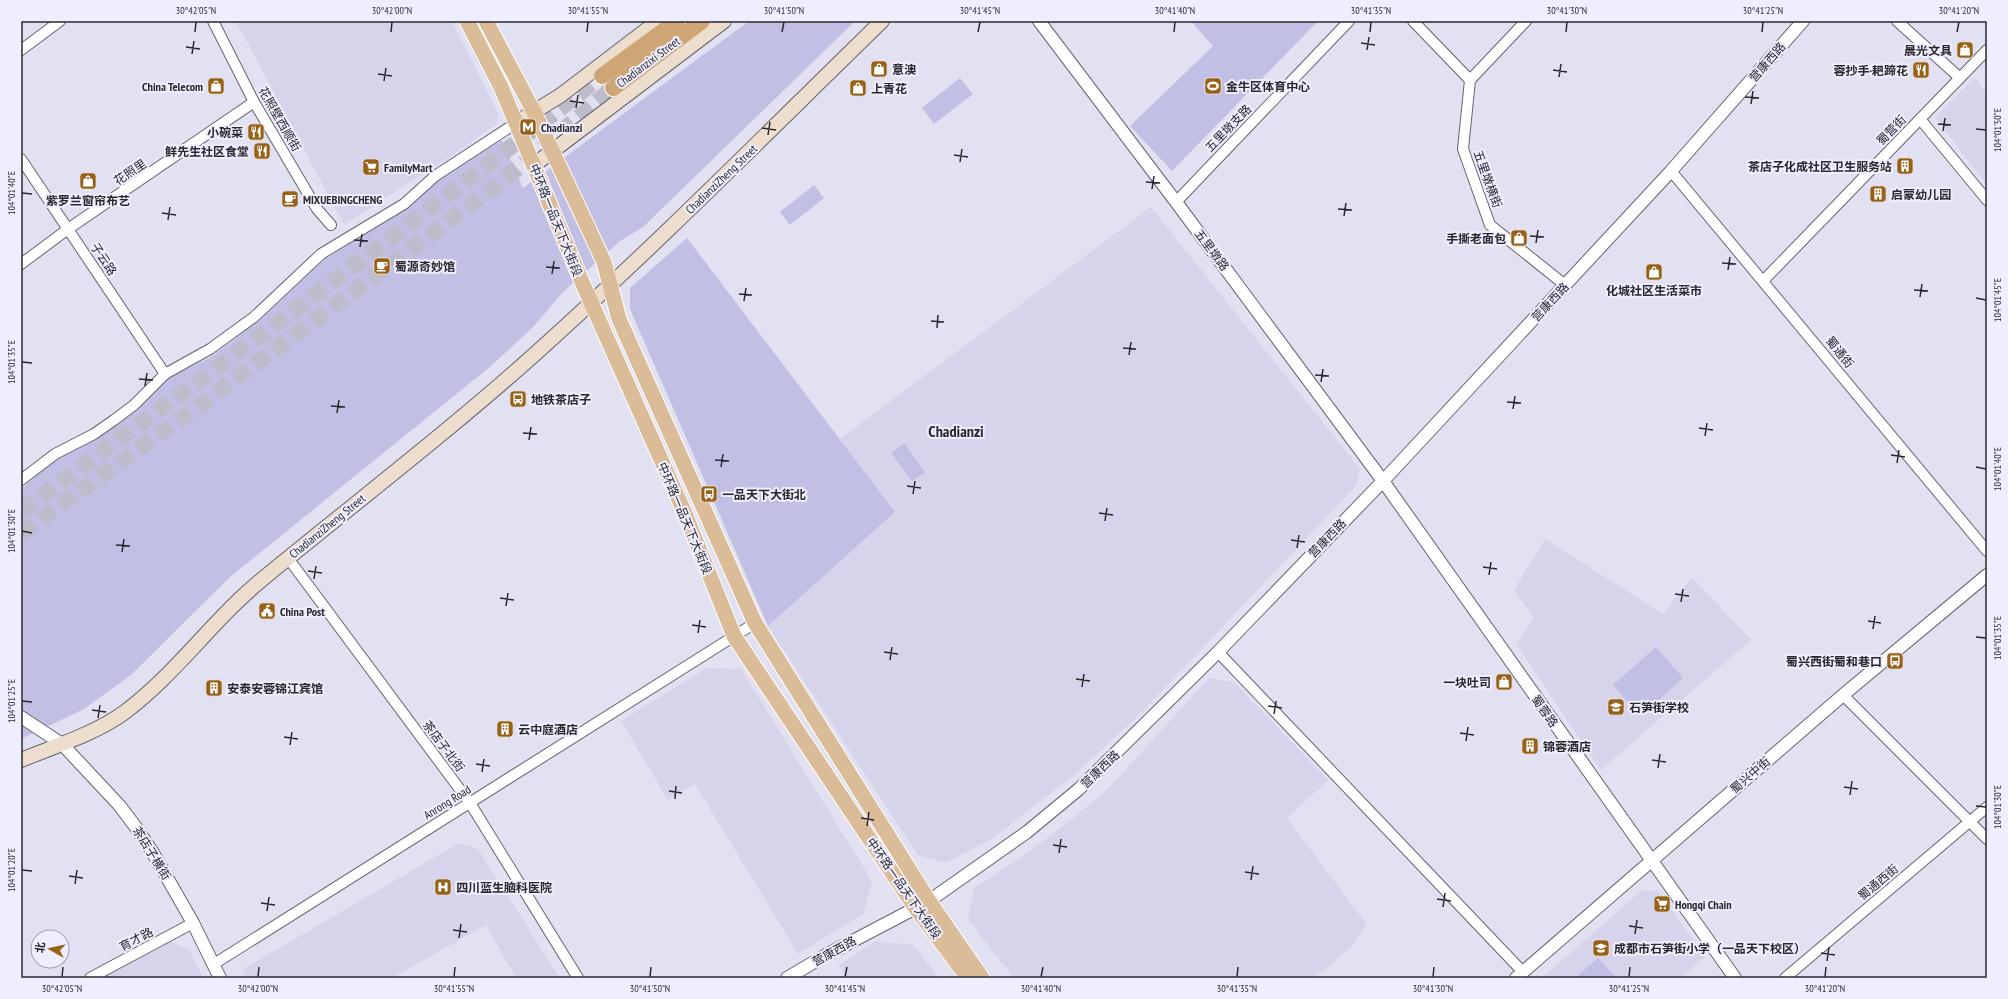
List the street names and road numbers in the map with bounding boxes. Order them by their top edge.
street label: Chadianzixi Street [613,33,683,91]
street label: 营康西路 [1746,39,1788,85]
street label: 花照壁西顺街 [256,84,304,154]
street label: 五里墩支路 [1202,101,1254,155]
street label: 蜀营街 [1873,112,1909,148]
street label: ChadianziZheng Street [682,141,760,217]
street label: 五里墩横街 [1471,148,1505,210]
street label: 花照里 [111,156,149,188]
street label: 中环路一品天下大街段 [527,162,585,278]
street label: 五里墩路 [1192,226,1232,274]
street label: 子云路 [88,240,120,278]
street label: 营康西路 [1528,279,1572,325]
street label: 蜀通街 [1823,333,1857,371]
street label: 中环路一品天下大街段 [655,460,715,576]
street label: ChadianziZheng Street [286,490,369,561]
street label: 营康西路 [1305,516,1349,560]
street label: 蜀蓉路 [1529,692,1561,730]
street label: 茶店子北街 [420,718,468,774]
street label: 营康西路 [1078,747,1122,791]
street label: 蜀兴中街 [1727,754,1773,796]
street label: Anrong Road [421,782,473,822]
street label: 茶店子横街 [130,824,174,882]
street label: 中环路一品天下大街段 [863,835,945,941]
street label: 蜀通西街 [1855,861,1901,903]
street label: 育才路 [117,924,155,954]
street label: 营康西路 [809,933,859,969]

